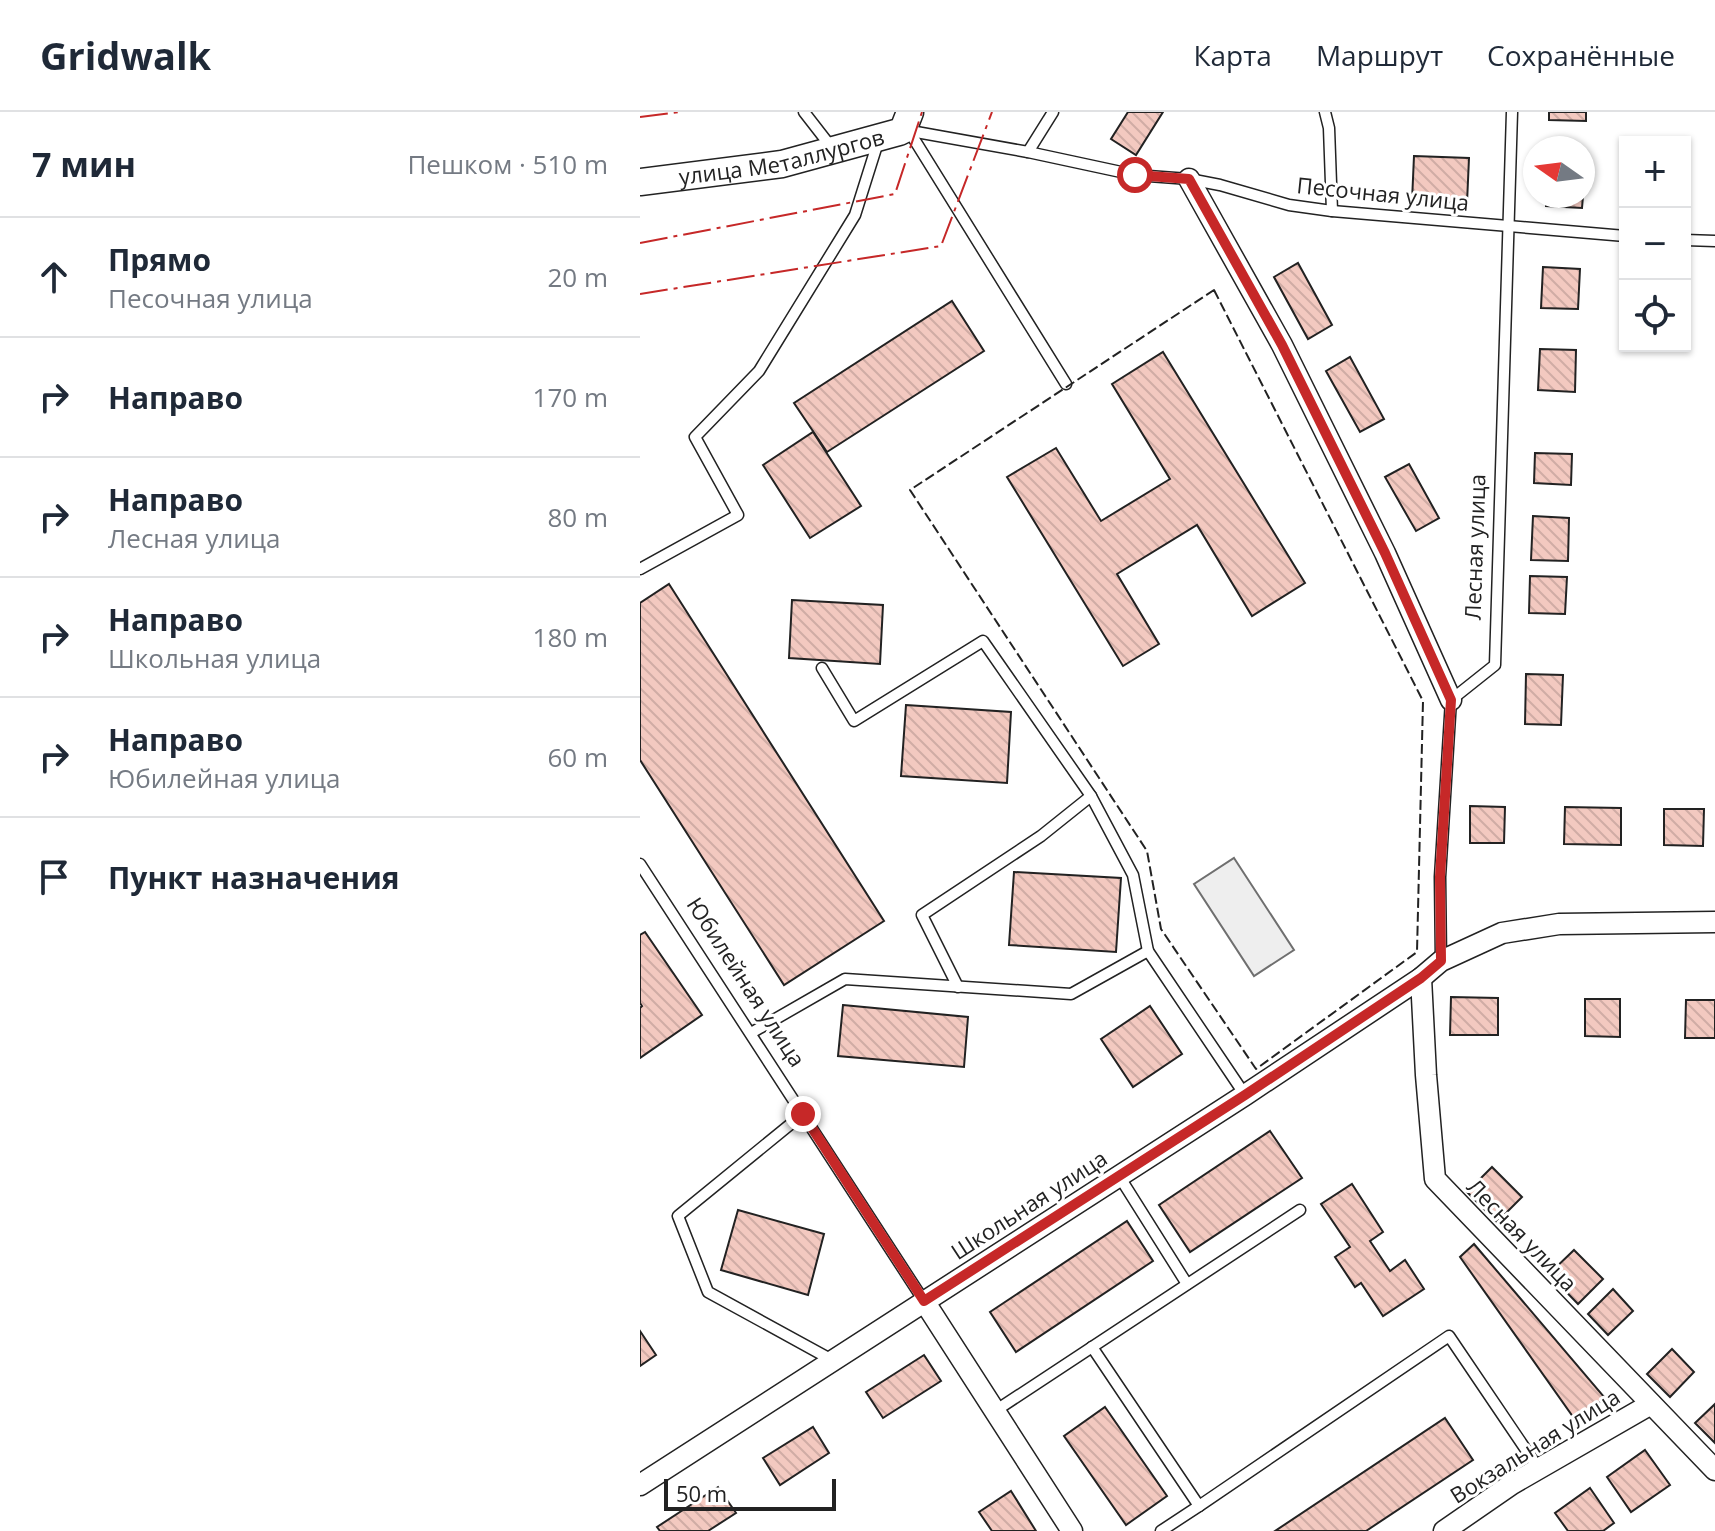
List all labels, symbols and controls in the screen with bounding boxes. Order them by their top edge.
text: Gridwalk [40,29,211,81]
text: Карта [1193,36,1272,74]
text: Маршрут [1316,36,1443,74]
text: Сохранённые [1487,36,1675,74]
street label: улица Металлургов [677,121,887,191]
north arrow [1523,136,1595,208]
map controls [1619,136,1691,352]
button: + [1619,136,1691,208]
text: 7 мин [32,141,136,187]
text: Пешком · 510 m [407,146,608,182]
route start [1117,157,1153,193]
street label: Песочная улица [1295,169,1471,217]
button: − [1619,208,1691,280]
text: Прямо [108,239,211,280]
icon: ahead [32,255,76,299]
text: 20 m [547,259,608,295]
text: Песочная улица [108,280,313,316]
button: locate [1619,280,1691,352]
icon: right [32,375,76,419]
text: Направо [108,377,243,418]
text: 170 m [533,379,608,415]
street label: Лесная улица [1456,473,1492,620]
text: Направо [108,479,243,520]
icon: right [32,495,76,539]
text: 80 m [547,499,608,535]
text: Лесная улица [108,520,281,556]
text: Направо [108,599,243,640]
icon: right [32,615,76,659]
text: 180 m [533,619,608,655]
text: Школьная улица [108,640,321,676]
text: Направо [108,719,243,760]
icon: right [32,735,76,779]
text: 60 m [547,739,608,775]
text: Юбилейная улица [108,760,340,796]
icon: arrive [32,855,76,899]
text: Пункт назначения [108,857,400,898]
street label: Юбилейная улица [681,891,813,1072]
route end [785,1096,821,1132]
street label: Школьная улица [945,1142,1112,1266]
street label: Лесная улица [1461,1171,1584,1297]
street label: Вокзальная улица [1444,1381,1625,1510]
scale bar [664,1475,836,1511]
text: 50 m [676,1478,727,1508]

